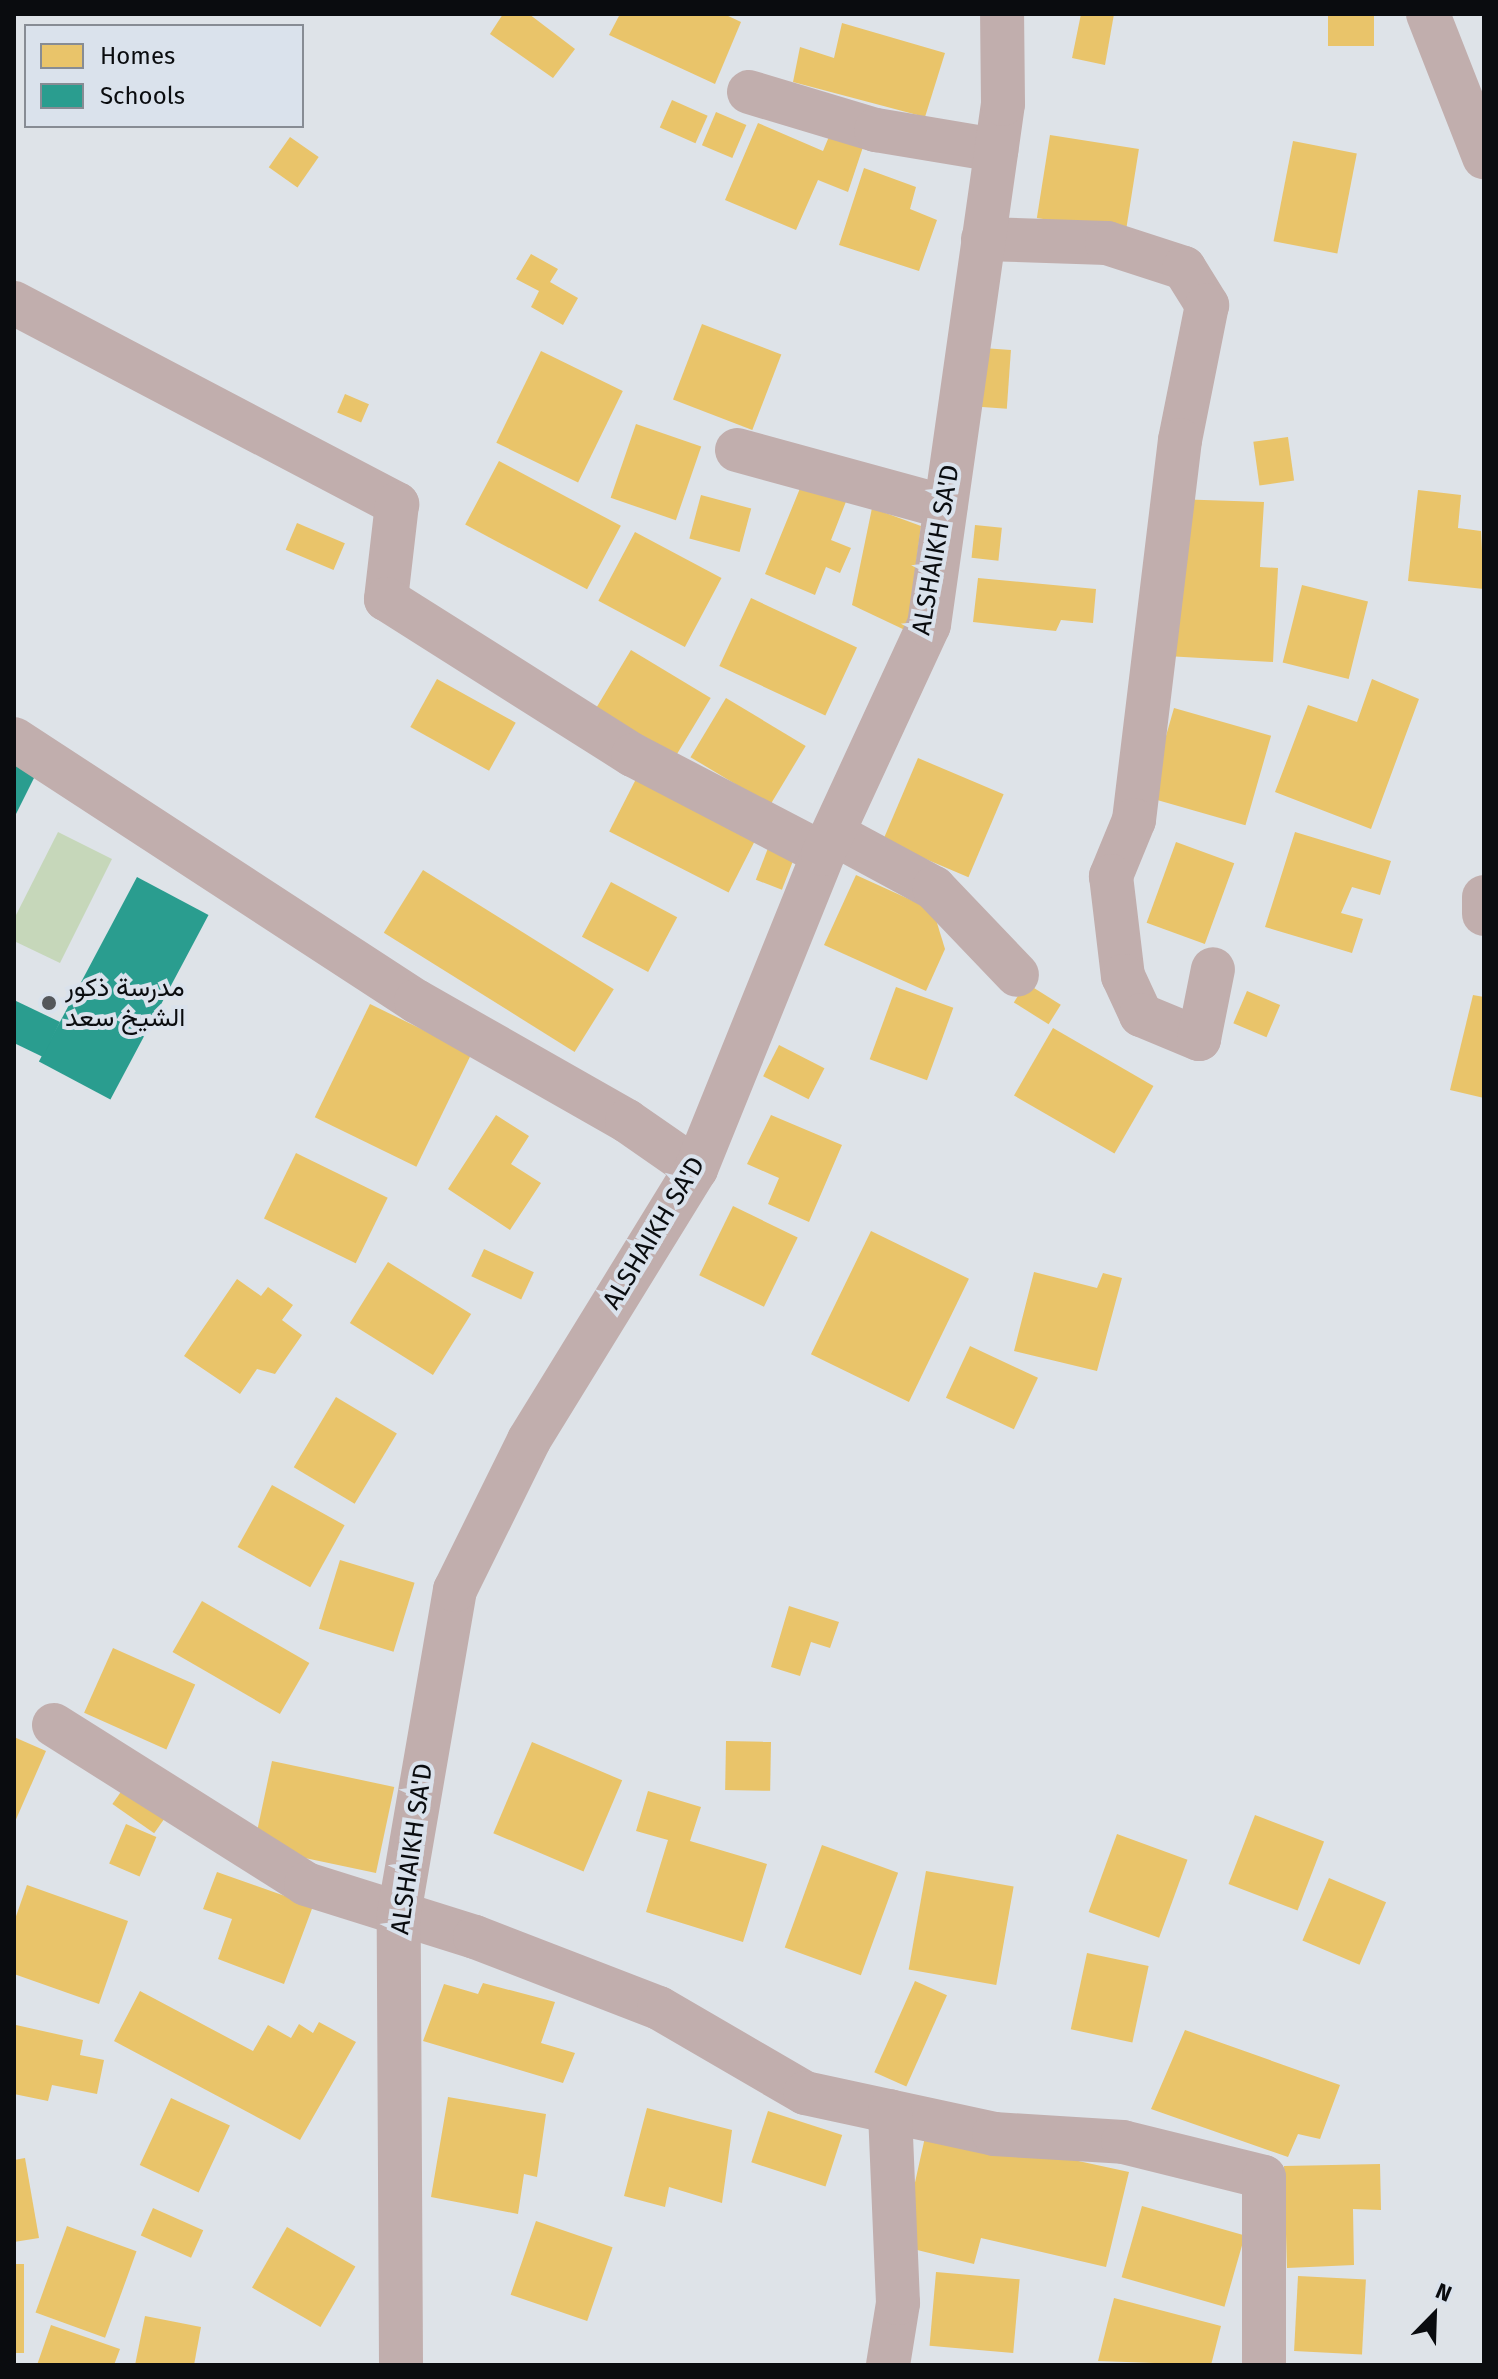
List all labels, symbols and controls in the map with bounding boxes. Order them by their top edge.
legend [24,24,304,128]
text: Homes [100,42,175,70]
text: Schools [100,82,185,110]
street label: ALSHAIKH SA'D [906,462,966,638]
place label: مدرسة ذكور الشيخ سعد [65,972,185,1034]
marker: مدرسة ذكور الشيخ سعد [40,994,58,1012]
street label: ALSHAIKH SA'D [596,1151,712,1315]
street label: ALSHAIKH SA'D [385,1761,439,1937]
north arrow [1394,2275,1474,2355]
text: N [1432,2277,1456,2308]

